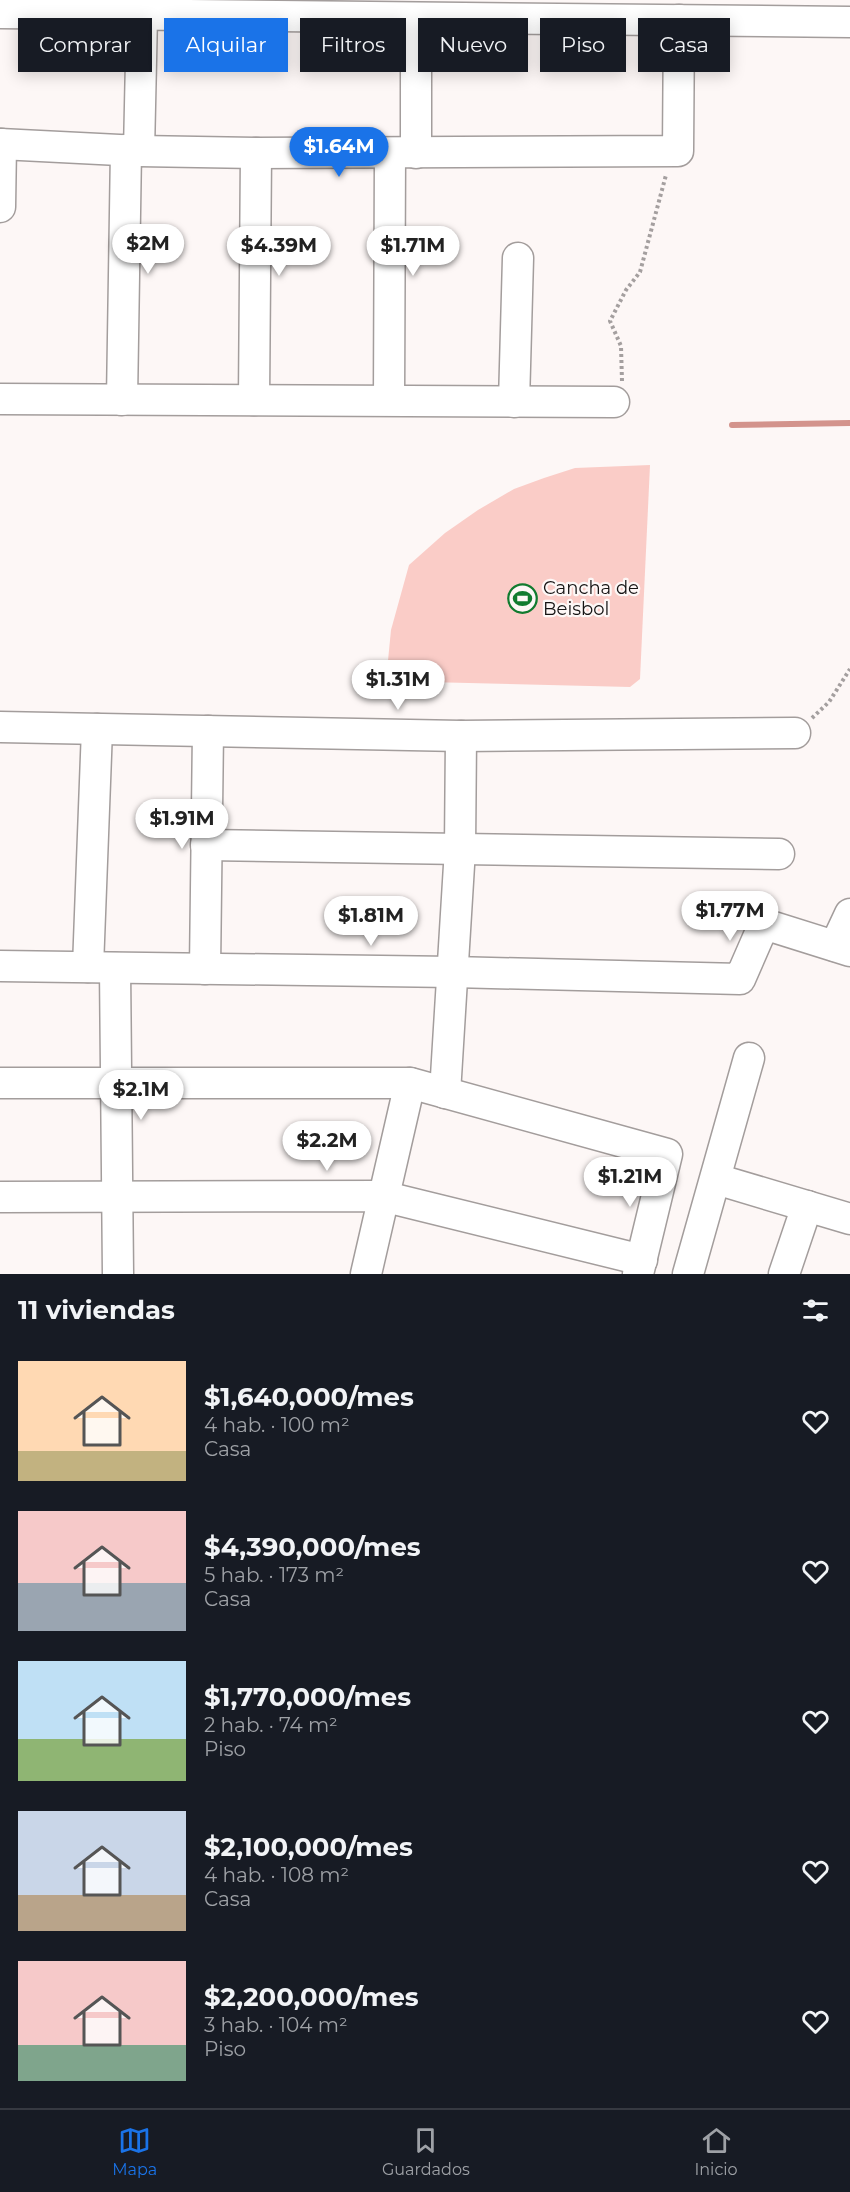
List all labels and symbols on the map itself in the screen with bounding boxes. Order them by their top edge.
pin: $1.64M [290,127,388,178]
pin: $2M [119,224,177,275]
pin: $4.39M [230,226,328,277]
pin: $1.71M [364,226,462,277]
place label: Cancha de Beisbol [543,577,639,620]
sports icon: Cancha de Beisbol [506,582,538,614]
pin: $1.31M [349,660,447,711]
pin: $1.91M [133,799,231,850]
pin: $1.77M [681,891,779,942]
pin: $1.81M [322,896,420,947]
pin: $2.1M [99,1070,183,1121]
pin: $2.2M [285,1121,369,1172]
pin: $1.21M [581,1157,679,1208]

